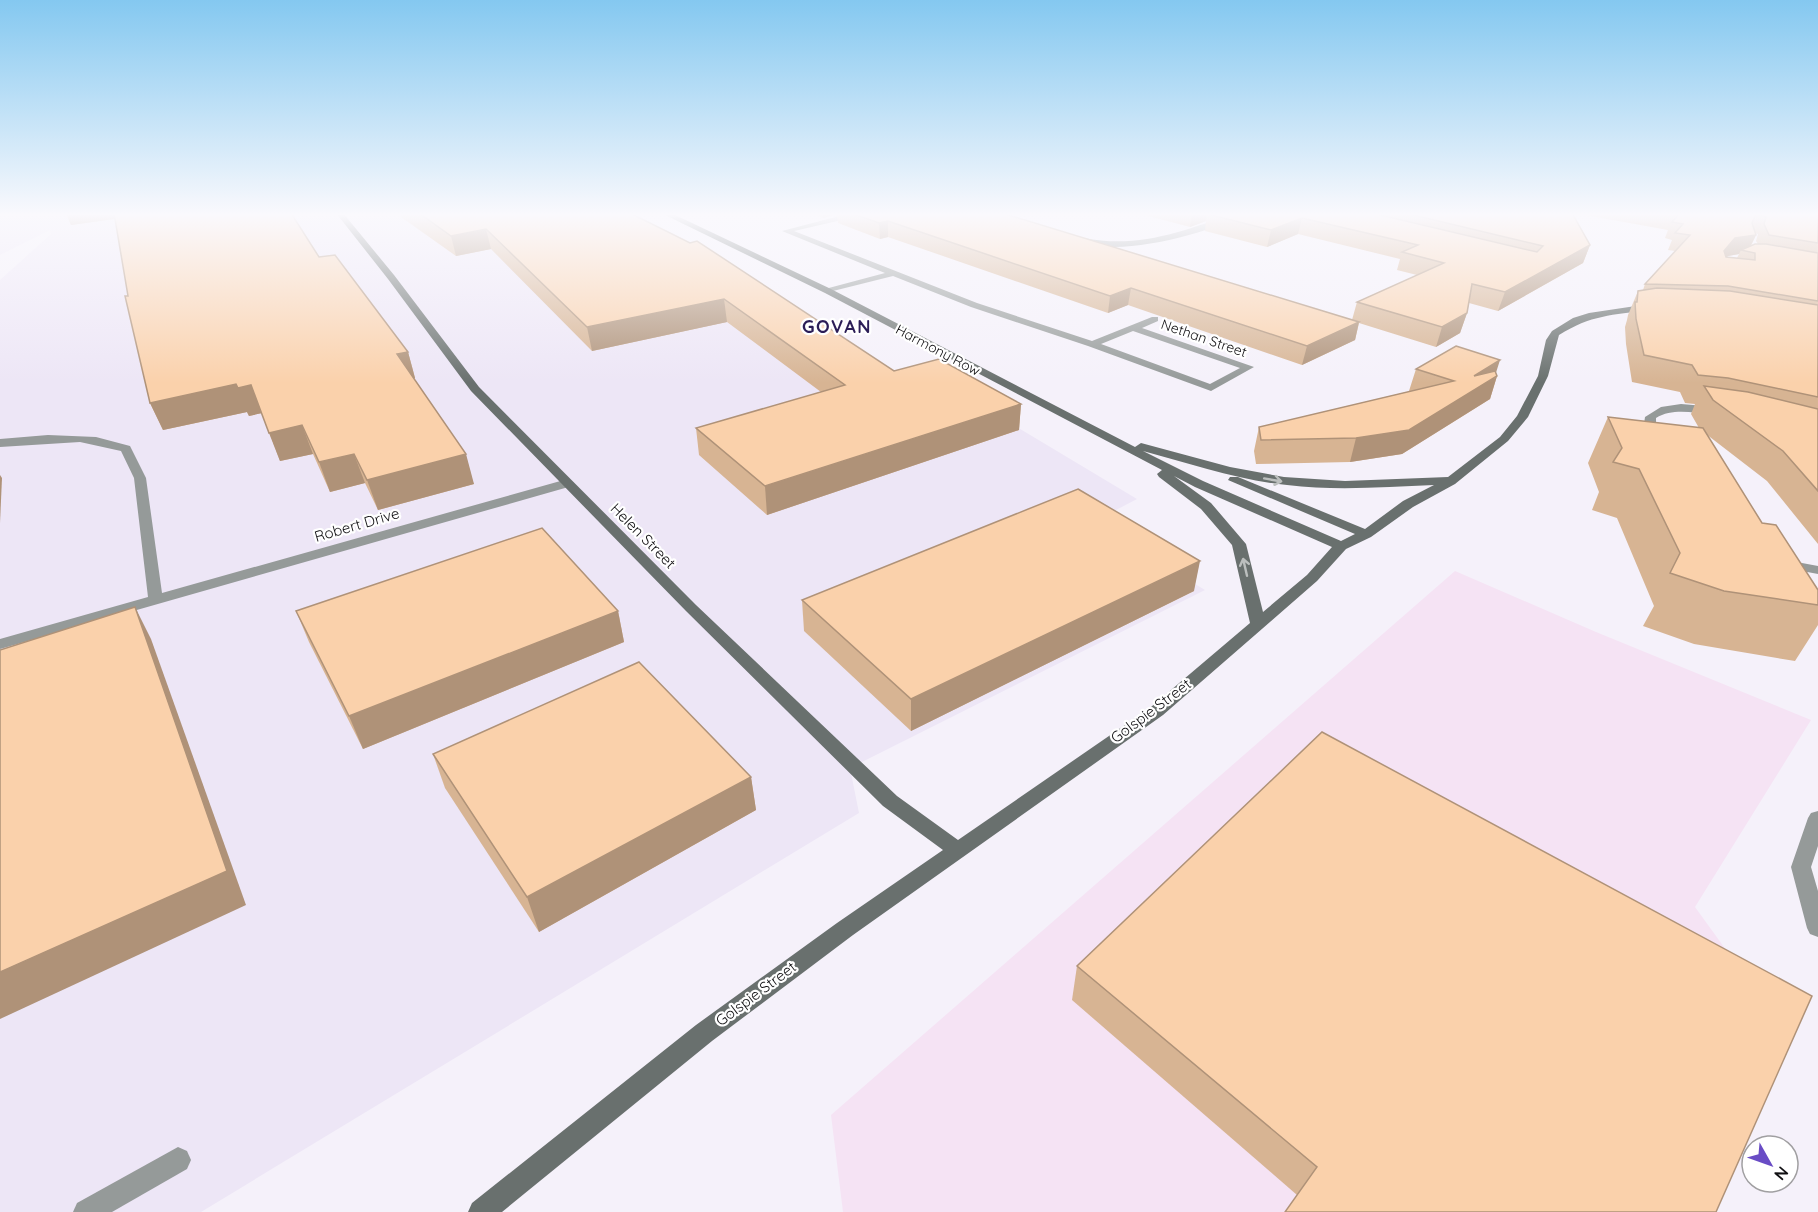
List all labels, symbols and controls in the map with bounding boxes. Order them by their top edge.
district label: GOVAN [802,315,872,338]
street label: Nethan Street [1159,315,1249,361]
street label: Harmony Row [893,320,984,380]
one-way arrow [1263,474,1283,485]
street label: Helen Street [607,499,680,572]
street label: Robert Drive [312,503,402,546]
one-way arrow [1238,558,1250,577]
street label: Golspie Street [1107,674,1195,747]
street label: Golspie Street [712,957,800,1030]
north arrow [1740,1134,1800,1194]
text: N [1770,1163,1793,1185]

